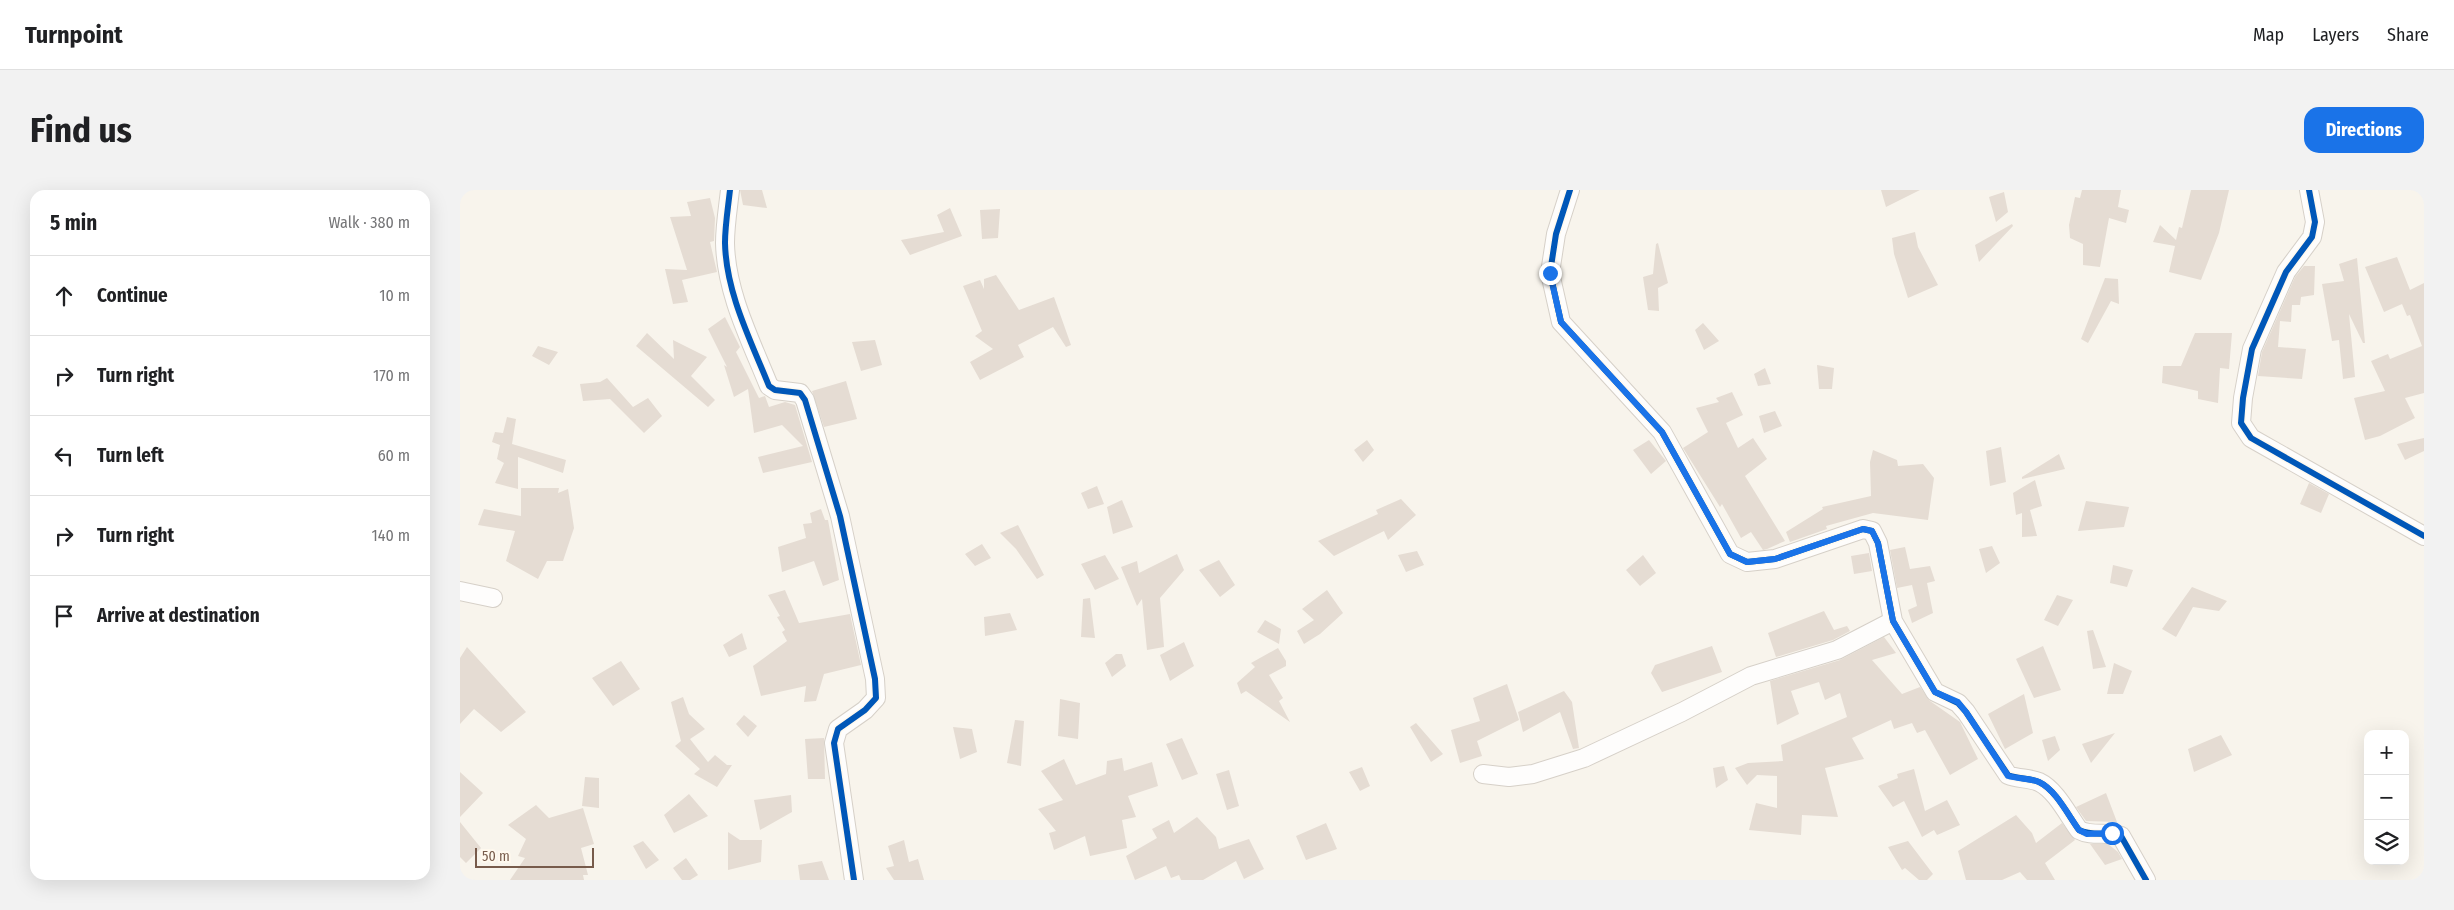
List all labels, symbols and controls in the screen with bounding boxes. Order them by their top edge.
text: Turnpoint [25,21,123,49]
text: Map [2253,24,2284,46]
text: Layers [2312,24,2359,46]
text: Share [2387,24,2429,46]
button: Directions [2304,107,2424,153]
text: Find us [30,109,132,151]
text: 5 min [50,210,97,236]
text: Walk · 380 m [329,213,410,232]
route end [1539,262,1562,285]
icon: ahead [50,282,78,310]
text: Continue [97,284,168,307]
text: 10 m [379,286,410,305]
icon: right [50,362,78,390]
text: Turn right [97,364,174,387]
text: 170 m [373,366,410,385]
icon: left [50,442,78,470]
text: Turn left [97,444,164,467]
text: 60 m [378,446,410,465]
icon: right [50,522,78,550]
text: Turn right [97,524,174,547]
text: 140 m [372,526,410,545]
icon: arrive [50,602,78,630]
text: Arrive at destination [97,604,260,627]
map controls [2364,730,2409,865]
button: + [2364,730,2409,775]
button: − [2364,775,2409,820]
button: layers [2364,820,2409,865]
route start [2101,822,2124,845]
scale bar [475,845,594,868]
text: 50 m [482,848,510,865]

